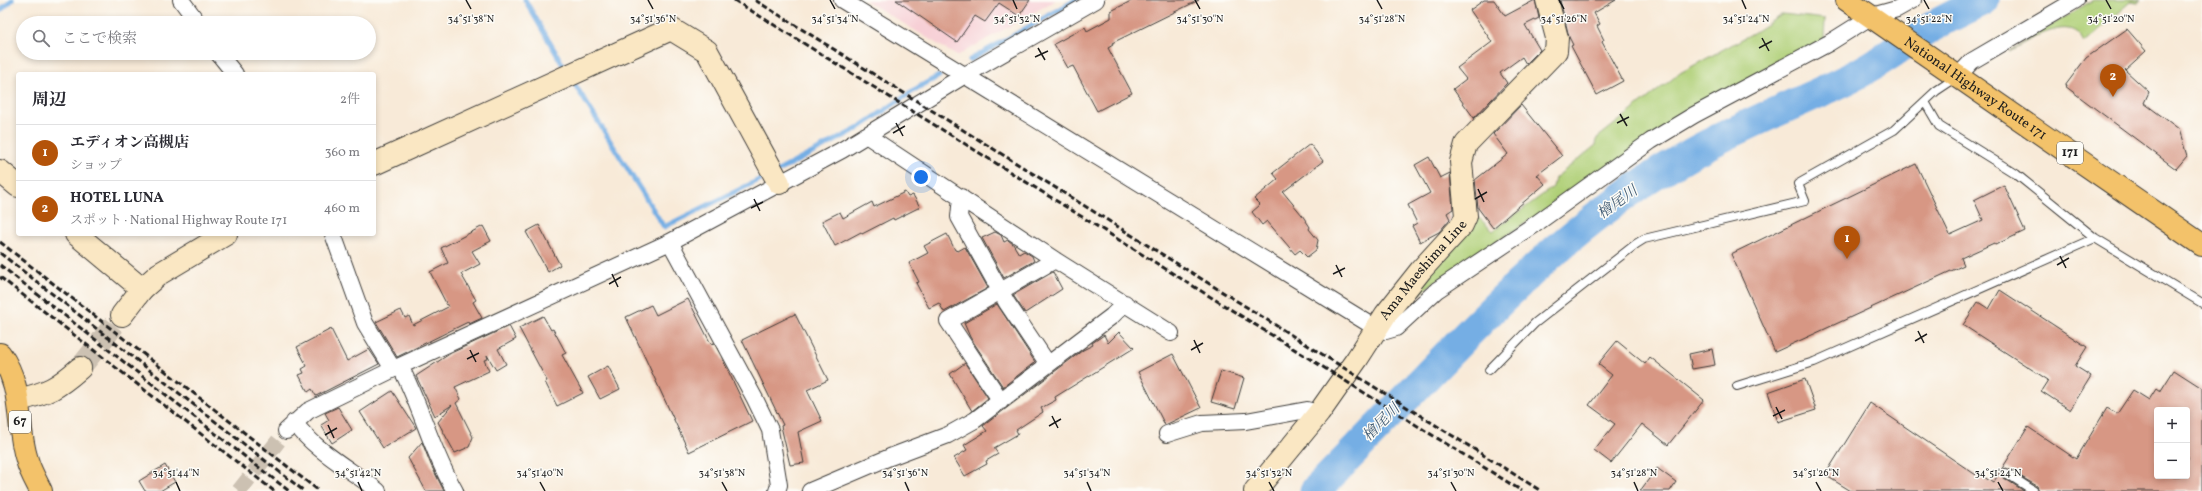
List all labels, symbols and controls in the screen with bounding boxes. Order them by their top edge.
text: 34°51'38"N [448,12,495,26]
text: 34°51'36"N [630,12,677,26]
text: 34°51'34"N [812,12,859,26]
text: 34°51'32"N [994,12,1041,26]
text: 34°51'30"N [1177,12,1224,26]
text: 34°51'28"N [1359,12,1406,26]
text: 34°51'26"N [1541,12,1588,26]
text: 34°51'24"N [1723,12,1770,26]
text: 34°51'22"N [1906,12,1953,26]
text: 34°51'20"N [2087,12,2135,26]
search box [16,16,376,60]
icon: search [30,27,52,49]
text: ここで検索 [62,29,137,50]
street label: National Highway Route 171 [1900,33,2051,145]
pin: 2 [2100,64,2126,97]
text: 周辺 [32,89,66,112]
text: 2件 [340,91,360,109]
text: エディオン高槻店 [70,133,189,154]
road number: 171 [2057,142,2083,164]
text: 1 [42,144,48,162]
text: 360 m [325,144,360,162]
text: ショップ [70,157,122,175]
your location [911,167,931,187]
water label: 檜尾川 [1594,180,1644,225]
text: HOTEL LUNA [70,188,164,209]
text: 2 [42,200,48,218]
text: 460 m [324,200,360,218]
text: スポット · National Highway Route 171 [70,212,287,230]
street label: Ama Maeshima Line [1375,217,1472,324]
pin: 1 [1834,226,1860,259]
water label: 檜尾川 [1359,398,1407,446]
map controls [2154,407,2190,479]
button: + [2154,407,2190,443]
road number: 67 [9,411,31,433]
button: − [2154,443,2190,479]
text: 34°51'44"N [153,466,200,480]
text: 34°51'42"N [335,466,382,480]
text: 34°51'40"N [517,466,564,480]
text: 34°51'38"N [699,466,746,480]
text: 34°51'36"N [882,466,929,480]
text: 34°51'34"N [1064,466,1111,480]
text: 34°51'32"N [1246,466,1293,480]
text: 34°51'30"N [1428,466,1475,480]
text: 34°51'28"N [1611,466,1658,480]
text: 34°51'26"N [1793,466,1840,480]
text: 34°51'24"N [1975,466,2022,480]

